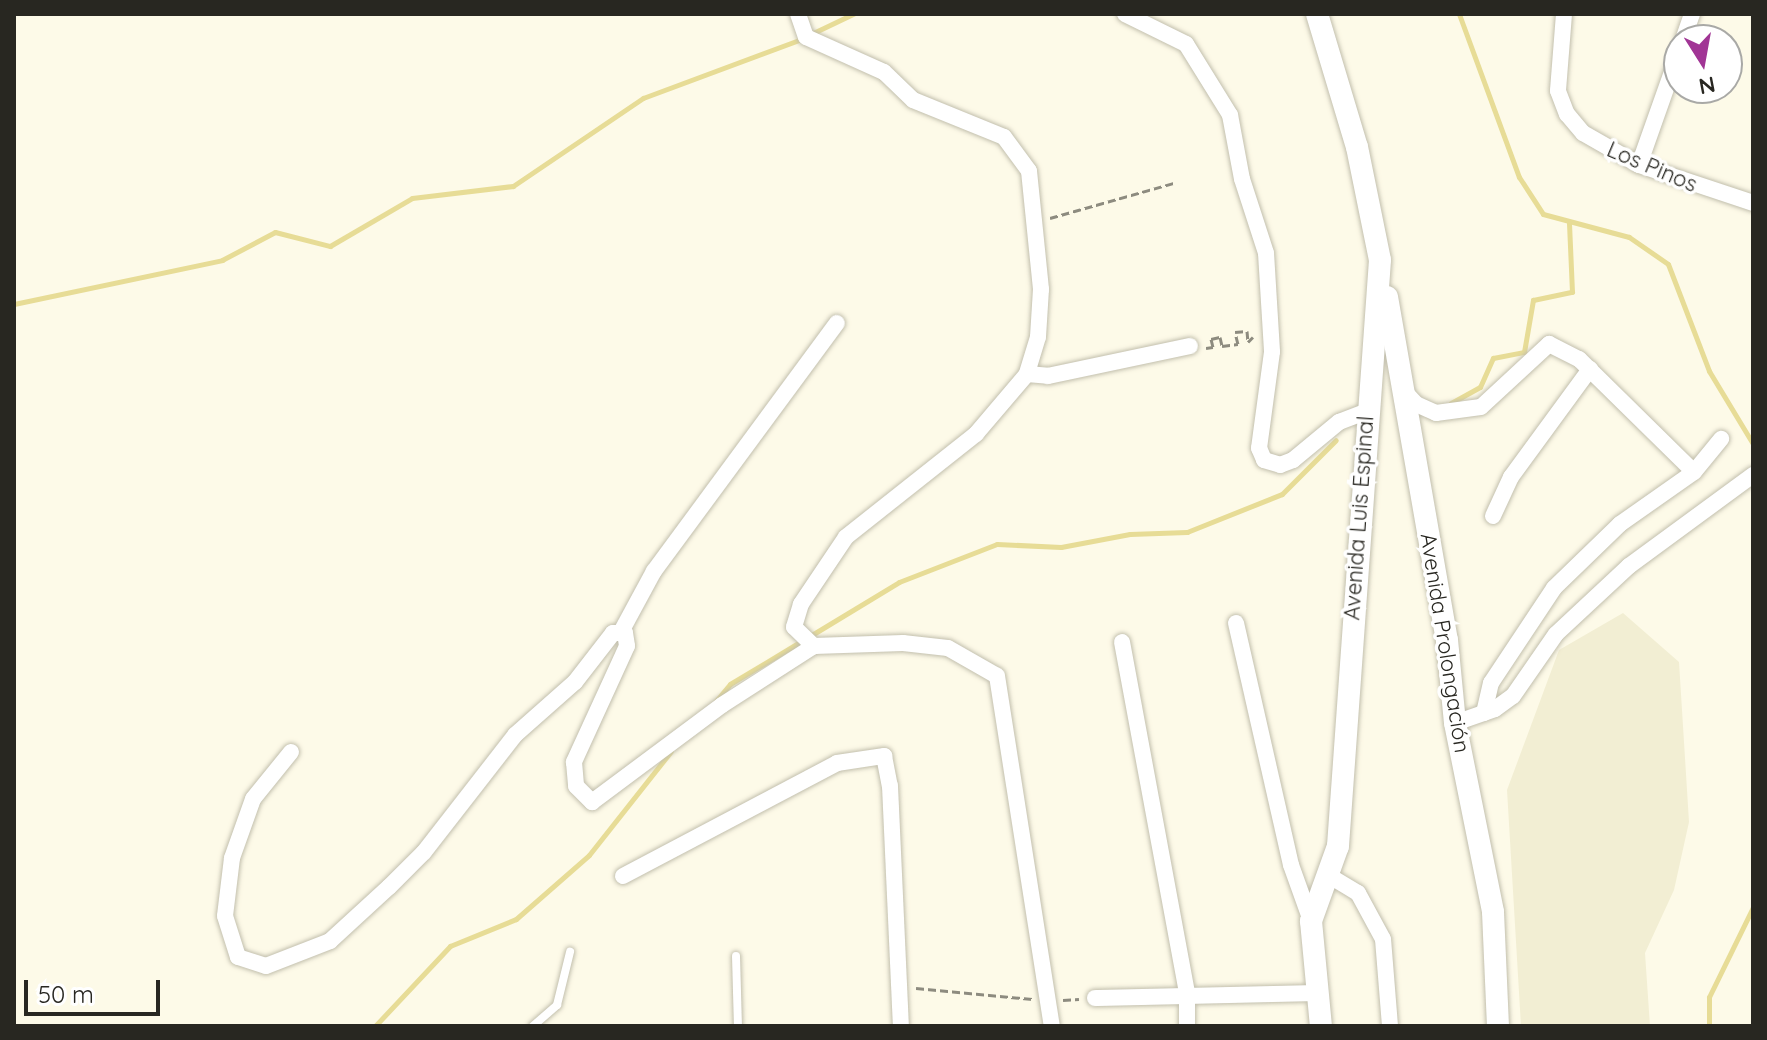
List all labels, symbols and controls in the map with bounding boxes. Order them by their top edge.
north arrow [1663,24,1743,104]
text: N [1697,70,1718,101]
street label: Los Pinos [1603,136,1701,198]
street label: Avenida Luis Espinal [1339,415,1379,621]
street label: Avenida Prolongación [1415,531,1475,755]
scale bar [28,964,164,1014]
text: 50 m [38,979,94,1009]

